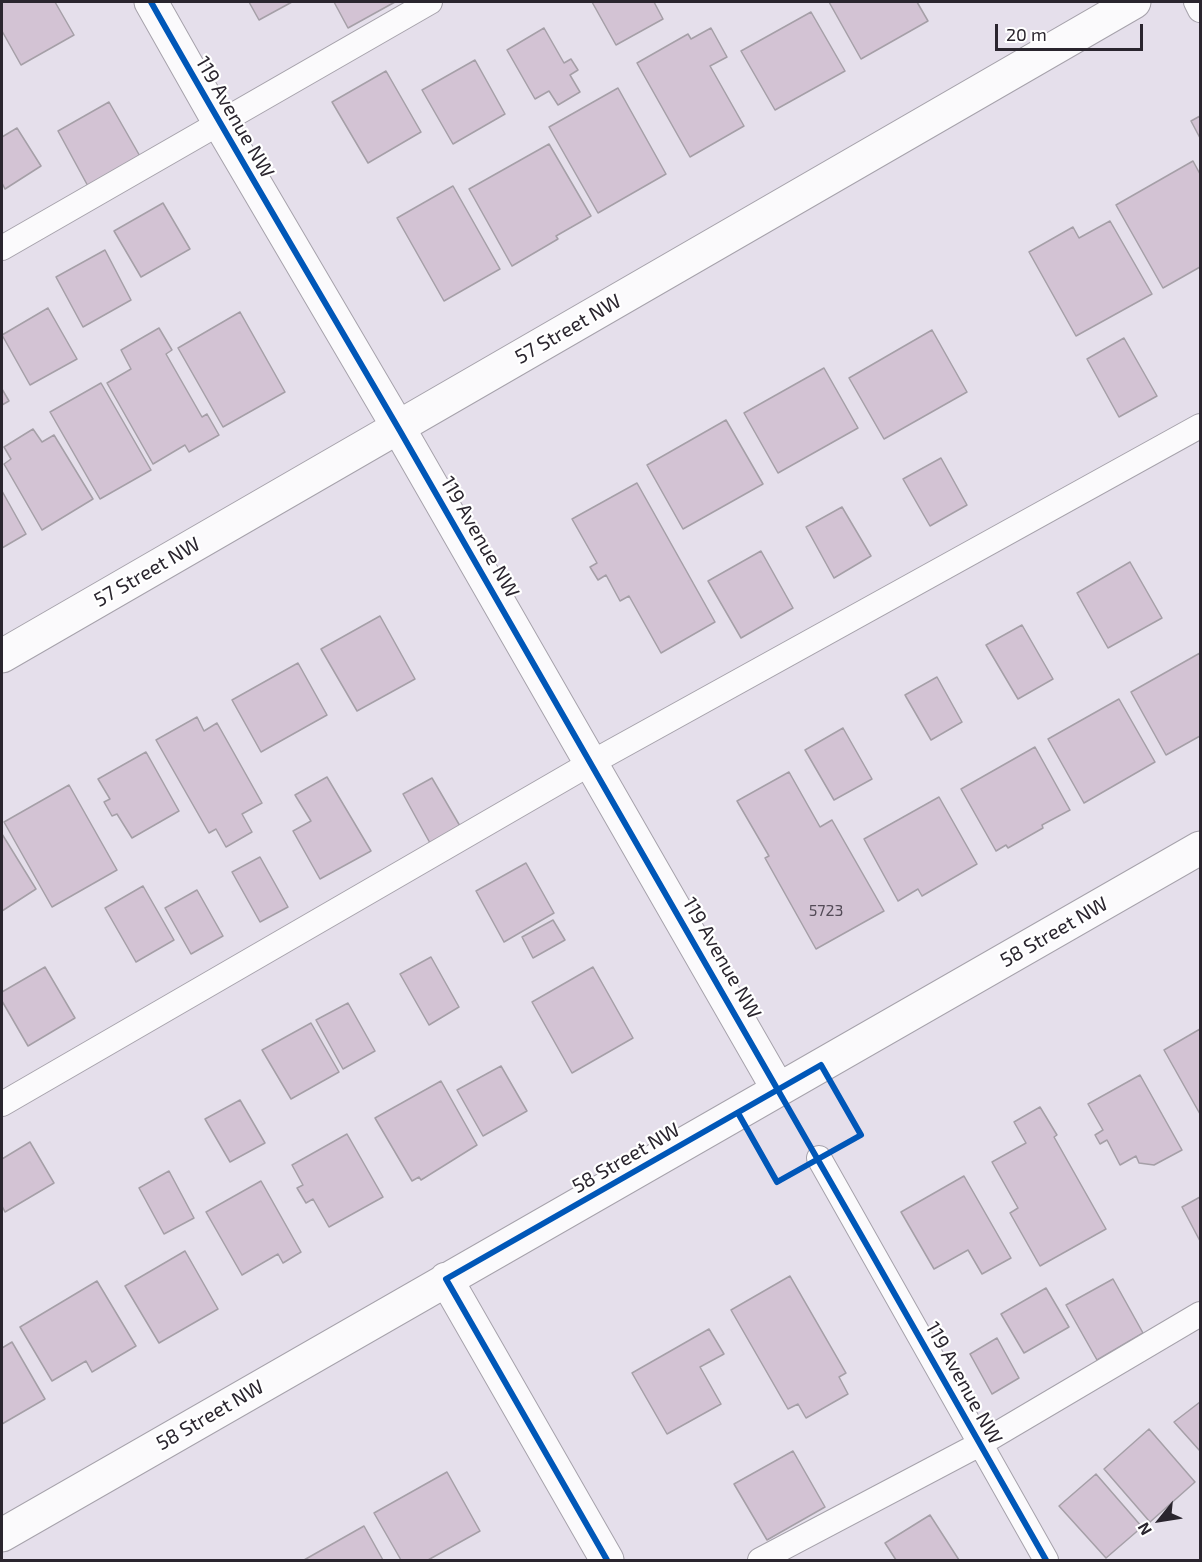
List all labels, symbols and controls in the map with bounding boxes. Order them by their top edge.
scale bar [998,12,1146,50]
text: 20 m [1006,23,1047,45]
street label: 119 Avenue NW [191,52,279,182]
street label: 57 Street NW [511,289,625,369]
street label: 119 Avenue NW [436,472,524,602]
street label: 57 Street NW [90,532,204,612]
street label: 58 Street NW [996,892,1112,972]
street label: 119 Avenue NW [678,893,766,1023]
house number: 5723 [809,901,843,921]
street label: 58 Street NW [568,1118,684,1198]
street label: 119 Avenue NW [920,1318,1008,1448]
street label: 58 Street NW [152,1375,268,1455]
north arrow [1130,1490,1190,1550]
text: N [1133,1519,1155,1539]

